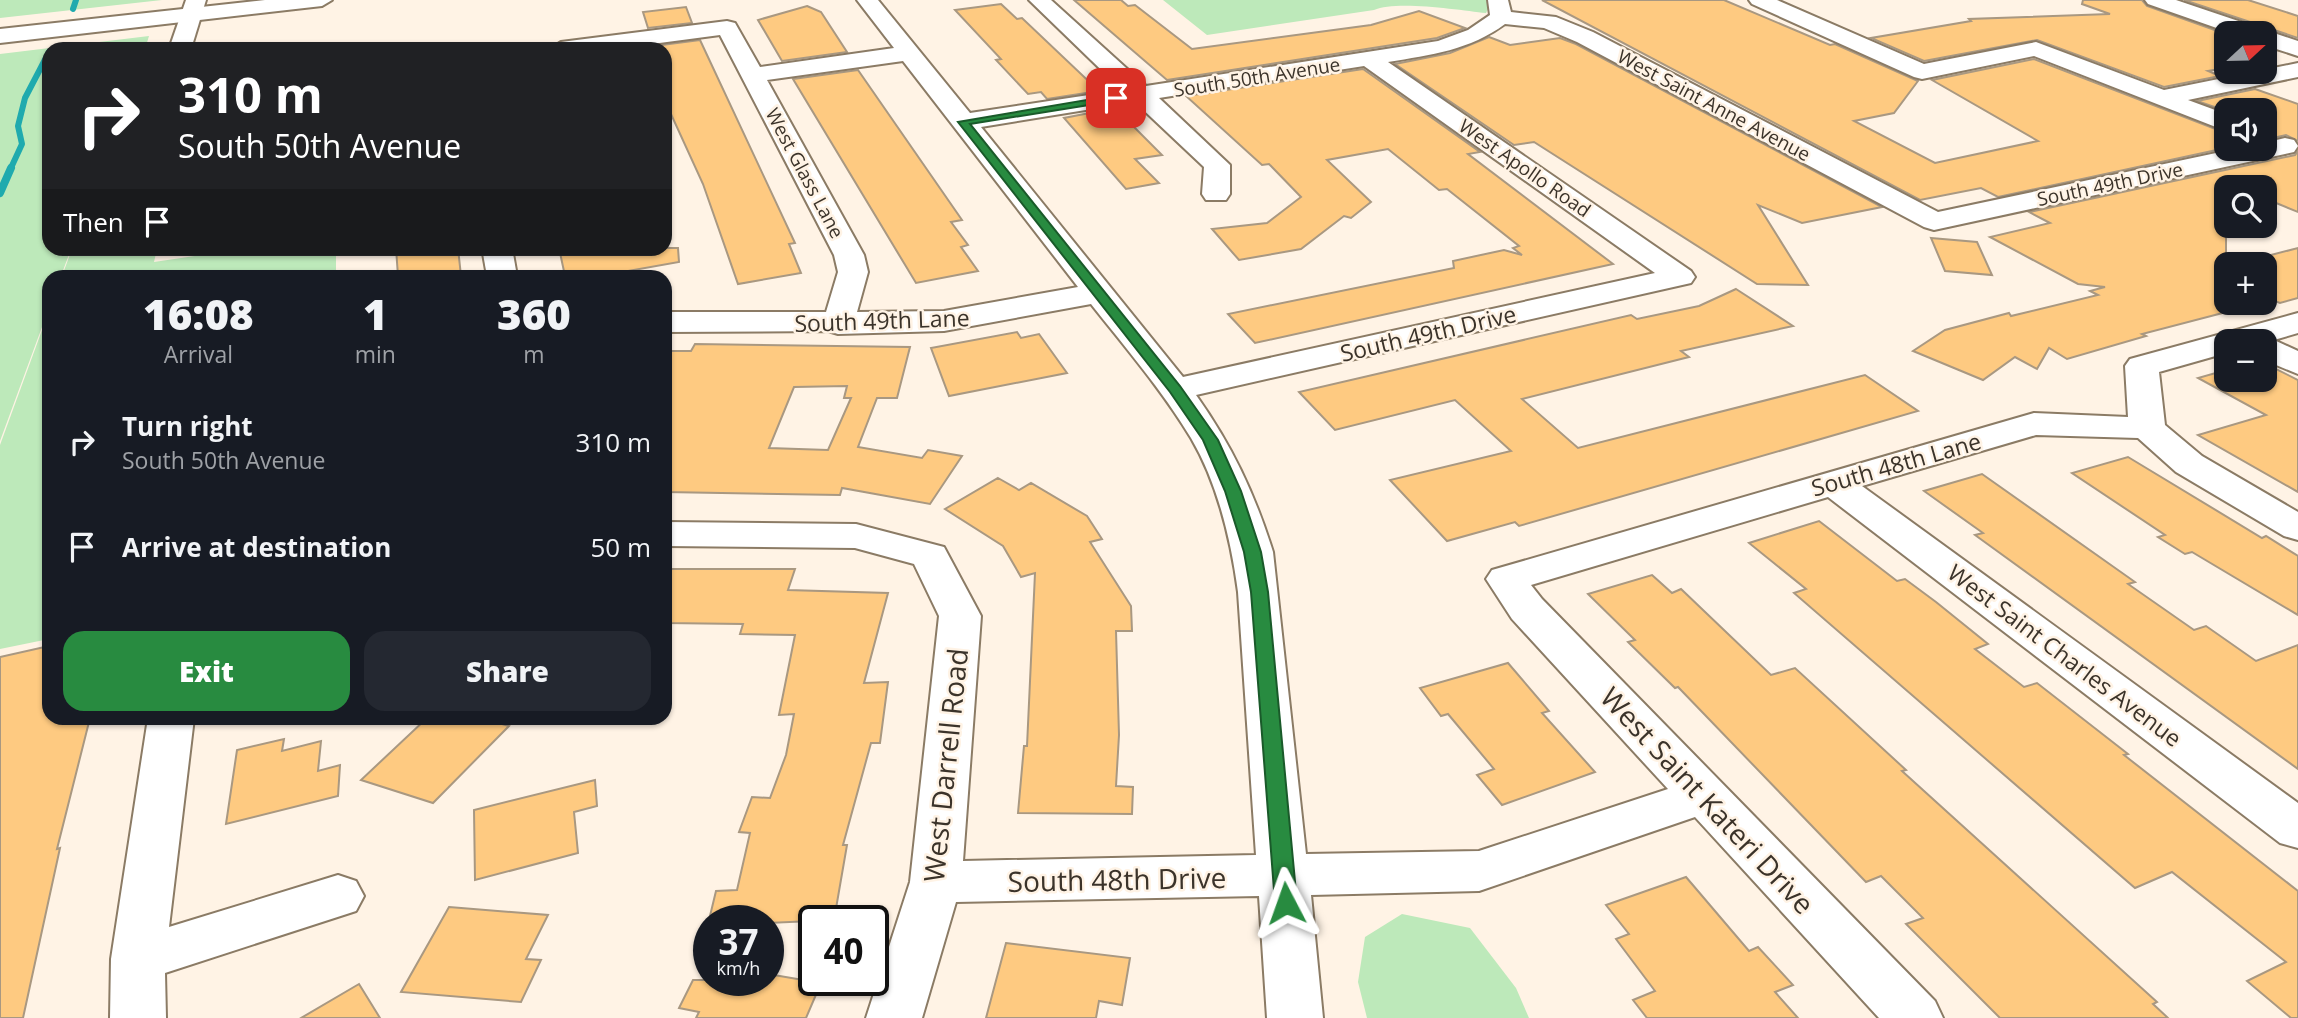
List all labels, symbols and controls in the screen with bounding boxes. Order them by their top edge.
north arrow [2214,21,2277,84]
map controls [2214,21,2277,392]
street label: West Saint Anne Avenue [1613,43,1815,167]
street label: South 50th Avenue [1172,51,1342,103]
text: 310 m [178,61,323,127]
pin [1086,68,1146,128]
icon: right [63,70,154,161]
icon: arrive [1097,79,1135,117]
button: sound [2214,98,2277,161]
street label: West Glass Lane [760,103,850,243]
street label: West Apollo Road [1454,113,1596,223]
text: South 50th Avenue [178,124,461,167]
street label: South 49th Drive [2035,156,2185,212]
button: search [2214,175,2277,238]
icon: arrive [138,203,176,241]
text: Then [63,204,124,240]
button: + [2214,252,2277,315]
text: 16:08 [143,285,254,342]
text: 1 [363,285,388,342]
text: 360 [497,285,571,342]
street label: South 49th Drive [1337,297,1519,369]
street label: South 49th Lane [794,301,970,339]
button: − [2214,329,2277,392]
text: Arrival [164,338,233,370]
text: min [355,338,396,370]
text: m [523,338,545,370]
text: Turn right [122,408,253,444]
icon: right [63,423,101,461]
text: 310 m [576,424,651,460]
street label: South 48th Lane [1807,424,1985,504]
text: South 50th Avenue [122,444,326,476]
icon: arrive [63,528,101,566]
text: Arrive at destination [122,529,391,565]
text: 50 m [590,529,651,565]
street label: West Saint Charles Avenue [1941,556,2189,754]
button: Exit [63,631,350,711]
button: Share [364,631,651,711]
street label: West Darrell Road [914,646,976,884]
street label: West Saint Kateri Drive [1593,678,1823,922]
street label: South 48th Drive [1007,858,1227,900]
position arrow [1249,866,1323,940]
speed limit sign: 40 [798,905,889,996]
text: 37 [718,918,759,965]
text: km/h [717,956,760,980]

